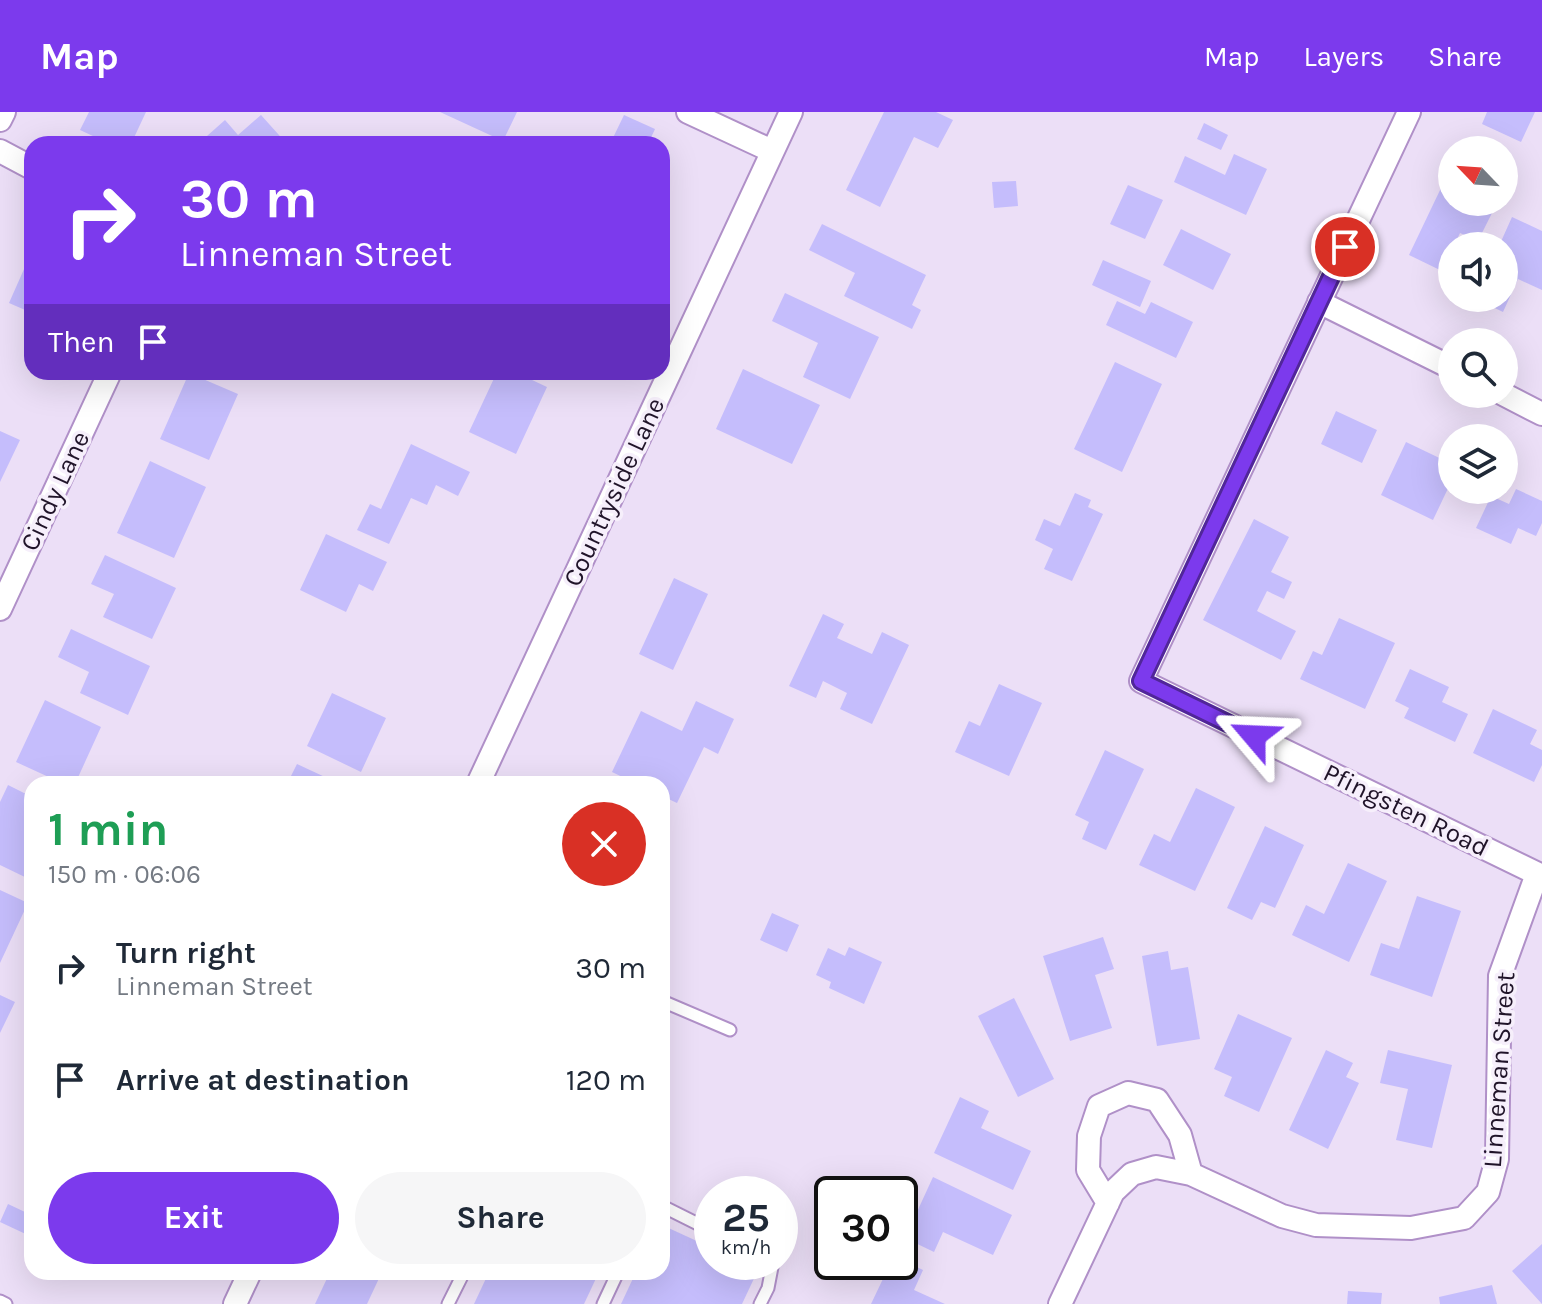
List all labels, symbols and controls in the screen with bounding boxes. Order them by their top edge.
text: Map [40,34,119,79]
text: Map [1204,40,1259,73]
text: Layers [1303,40,1384,73]
text: Share [1428,40,1502,73]
north arrow [1438,136,1518,216]
map controls [1438,136,1518,504]
text: 30 m [180,166,318,231]
icon: right [48,168,152,272]
pin [1311,213,1379,281]
icon: arrive [1323,225,1367,269]
button: sound [1438,232,1518,312]
text: Linneman Street [180,233,452,275]
icon: arrive [131,320,175,364]
text: Then [48,324,115,360]
button: search [1438,328,1518,408]
street label: Countryside Lane [557,393,671,591]
button: layers [1438,424,1518,504]
street label: Cindy Lane [14,426,96,556]
position arrow [1212,694,1296,778]
street label: Pfingsten Road [1318,757,1494,863]
text: 1 min [48,801,168,857]
button: close [562,802,646,886]
text: 150 m · 06:06 [48,859,201,890]
text: Turn right [116,935,256,971]
icon: right [48,946,92,990]
text: 30 m [575,950,646,986]
text: Linneman Street [116,971,313,1002]
street label: Linneman Street [1477,971,1521,1169]
icon: arrive [48,1058,92,1102]
text: Arrive at destination [116,1062,410,1098]
text: 120 m [566,1062,646,1098]
button: Exit [48,1172,339,1264]
button: Share [355,1172,646,1264]
speed limit sign: 30 [814,1176,918,1280]
text: 25 [722,1194,770,1241]
text: km/h [721,1236,771,1259]

